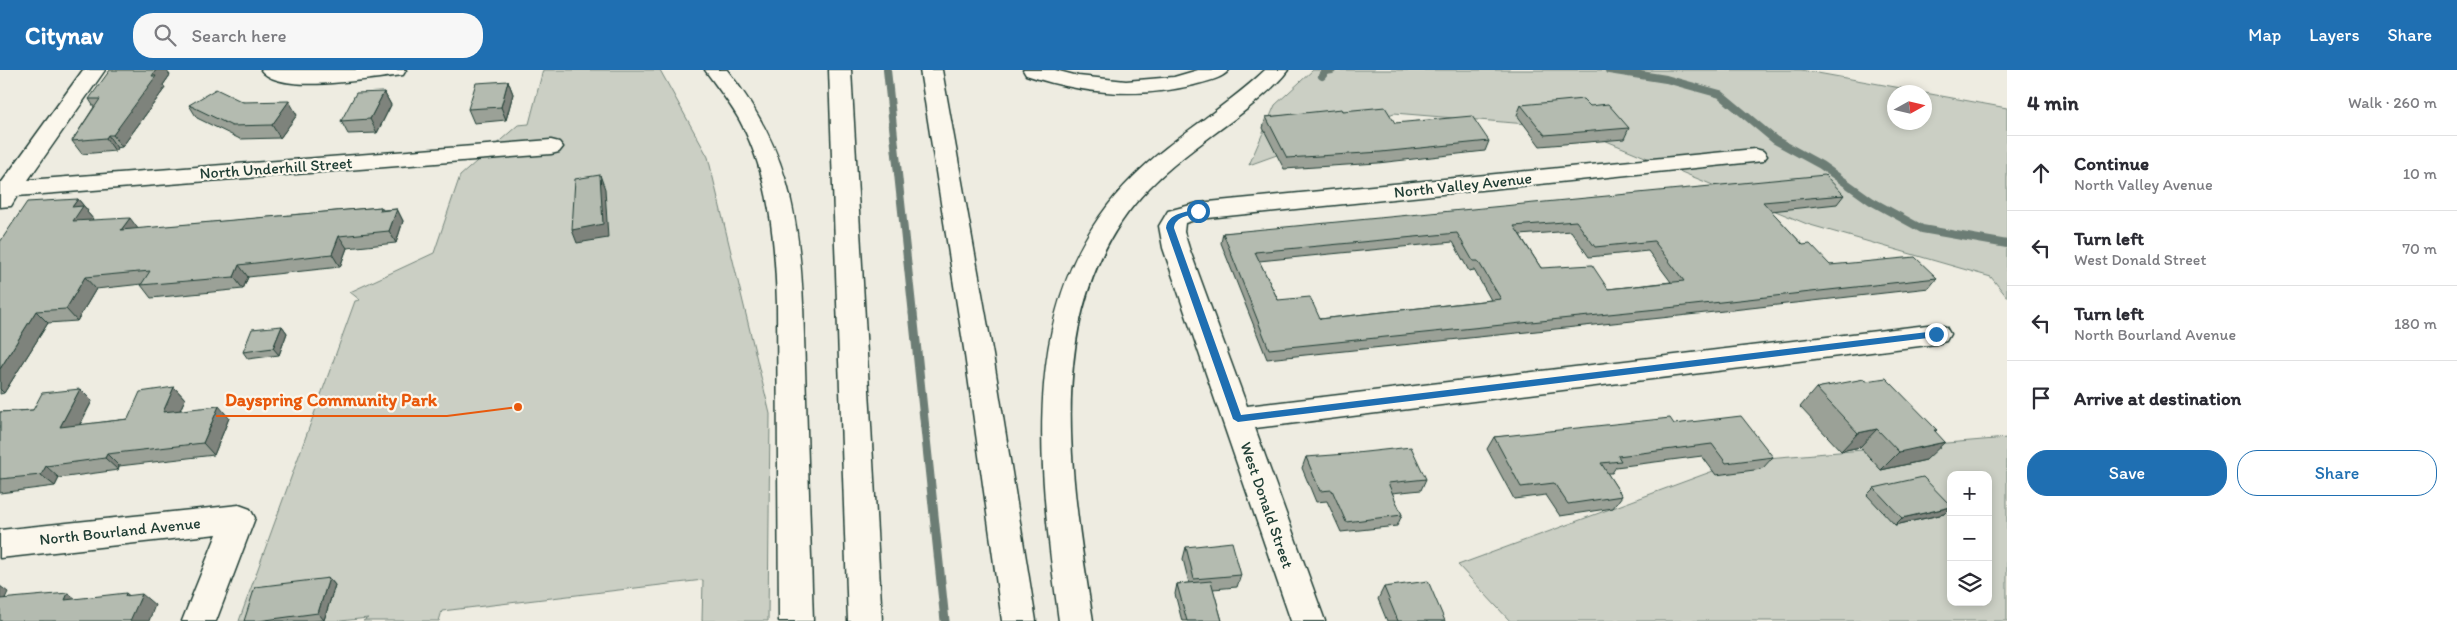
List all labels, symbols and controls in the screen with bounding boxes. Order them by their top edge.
search box [133,13,483,58]
text: Citynav [25,21,103,50]
icon: search [151,21,179,49]
text: Search here [191,24,287,47]
text: Map [2248,24,2281,46]
text: Layers [2309,24,2359,46]
text: Share [2387,24,2432,46]
north arrow [1887,85,1932,130]
text: 4 min [2027,90,2079,115]
text: Walk · 260 m [2348,93,2437,112]
text: Continue [2074,152,2149,175]
street label: North Underhill Street [199,153,353,183]
icon: ahead [2027,159,2055,187]
text: 10 m [2403,164,2437,183]
street label: North Valley Avenue [1393,168,1533,202]
text: North Valley Avenue [2074,175,2213,194]
route start [1187,200,1210,223]
text: Turn left [2074,227,2144,250]
icon: left [2027,234,2055,262]
text: 70 m [2402,239,2437,258]
text: West Donald Street [2074,250,2206,269]
text: Turn left [2074,302,2144,325]
icon: left [2027,309,2055,337]
text: 180 m [2394,314,2437,333]
route end [1925,323,1948,346]
text: North Bourland Avenue [2074,325,2236,344]
callout: Dayspring Community Park [216,383,447,416]
icon: arrive [2027,384,2055,412]
text: Arrive at destination [2074,387,2241,410]
text: Dayspring Community Park [225,389,438,411]
street label: West Donald Street [1236,439,1298,571]
button: Save [2027,450,2227,496]
button: Share [2237,450,2437,496]
map controls [1947,471,1992,606]
button: + [1947,471,1992,516]
street label: North Bourland Avenue [38,513,202,549]
button: − [1947,516,1992,561]
button: layers [1947,561,1992,606]

